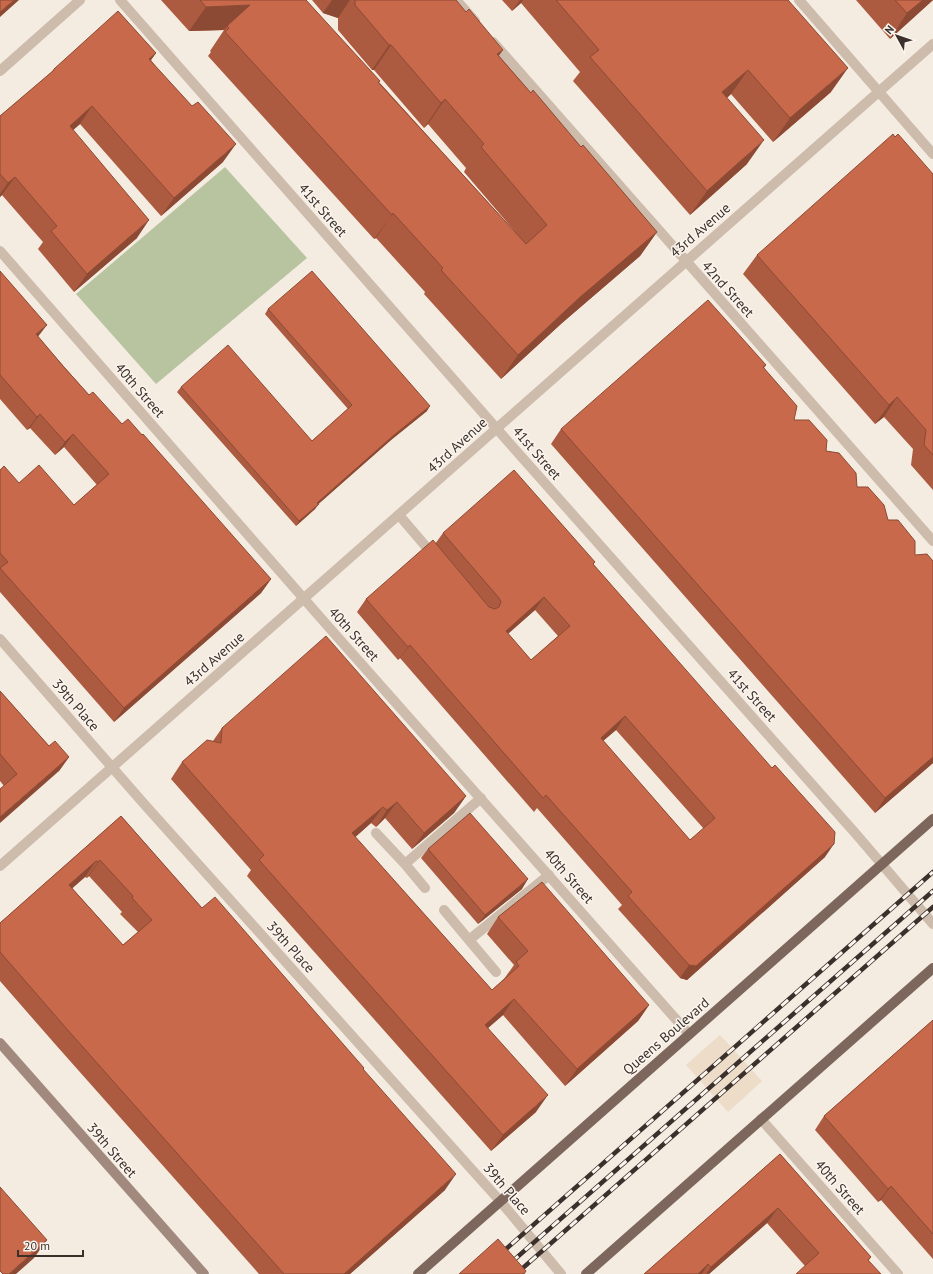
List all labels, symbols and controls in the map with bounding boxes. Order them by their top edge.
north arrow [877,16,917,56]
text: N [882,22,897,37]
street label: 41st Street [295,179,351,241]
street label: 43rd Avenue [666,199,734,261]
street label: 42nd Street [698,257,758,321]
street label: 40th Street [111,359,169,421]
street label: 43rd Avenue [423,413,491,477]
street label: 41st Street [509,422,565,484]
street label: 40th Street [325,603,383,665]
street label: 43rd Avenue [180,628,248,690]
street label: 41st Street [723,665,781,726]
street label: 39th Place [48,675,104,735]
street label: 40th Street [540,845,598,907]
street label: 39th Place [263,917,319,977]
street label: Queens Boulevard [619,994,713,1078]
street label: 39th Street [83,1119,141,1181]
street label: 40th Street [811,1156,869,1218]
street label: 39th Place [479,1159,535,1219]
scale bar [18,1232,83,1258]
text: 20 m [24,1238,50,1253]

